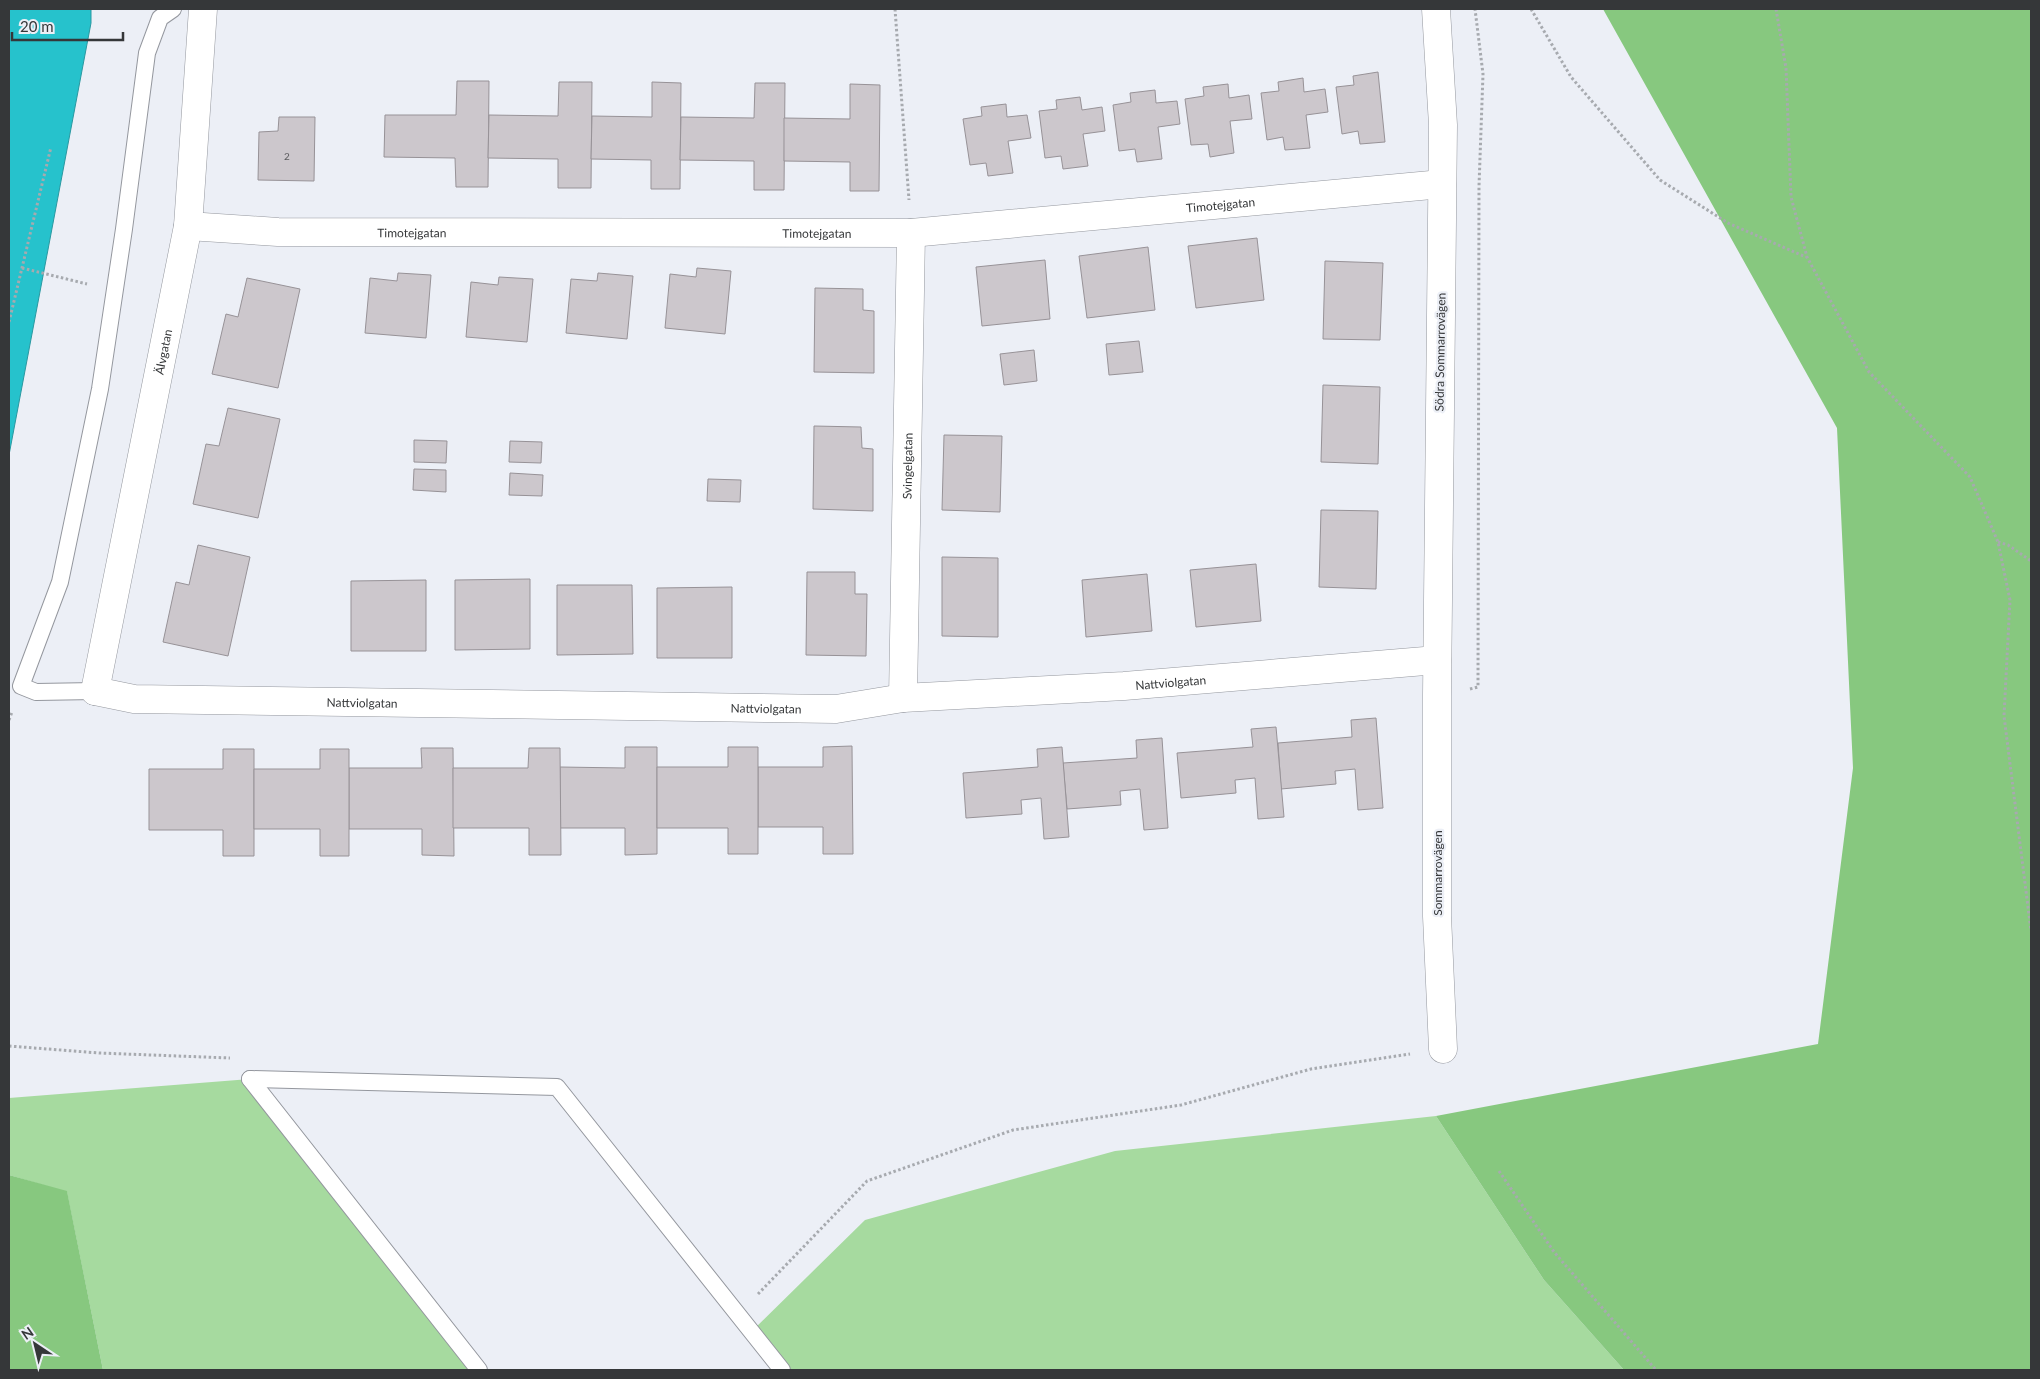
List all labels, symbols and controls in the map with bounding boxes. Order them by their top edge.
scale bar [12,10,124,42]
text: 20 m [20,17,54,35]
house number: 2 [284,150,290,162]
street label: Timotejgatan [1185,194,1256,215]
street label: Timotejgatan [377,225,446,240]
street label: Timotejgatan [782,225,851,240]
street label: Södra Sommarrovägen [1431,293,1449,411]
street label: Älvgatan [151,328,175,376]
street label: Svingelgatan [899,433,915,499]
street label: Nattviolgatan [1135,672,1207,693]
street label: Nattviolgatan [327,694,398,710]
street label: Nattviolgatan [731,700,802,716]
street label: Sommarrovägen [1430,830,1445,916]
north arrow [10,1319,60,1369]
text: N [18,1323,37,1343]

